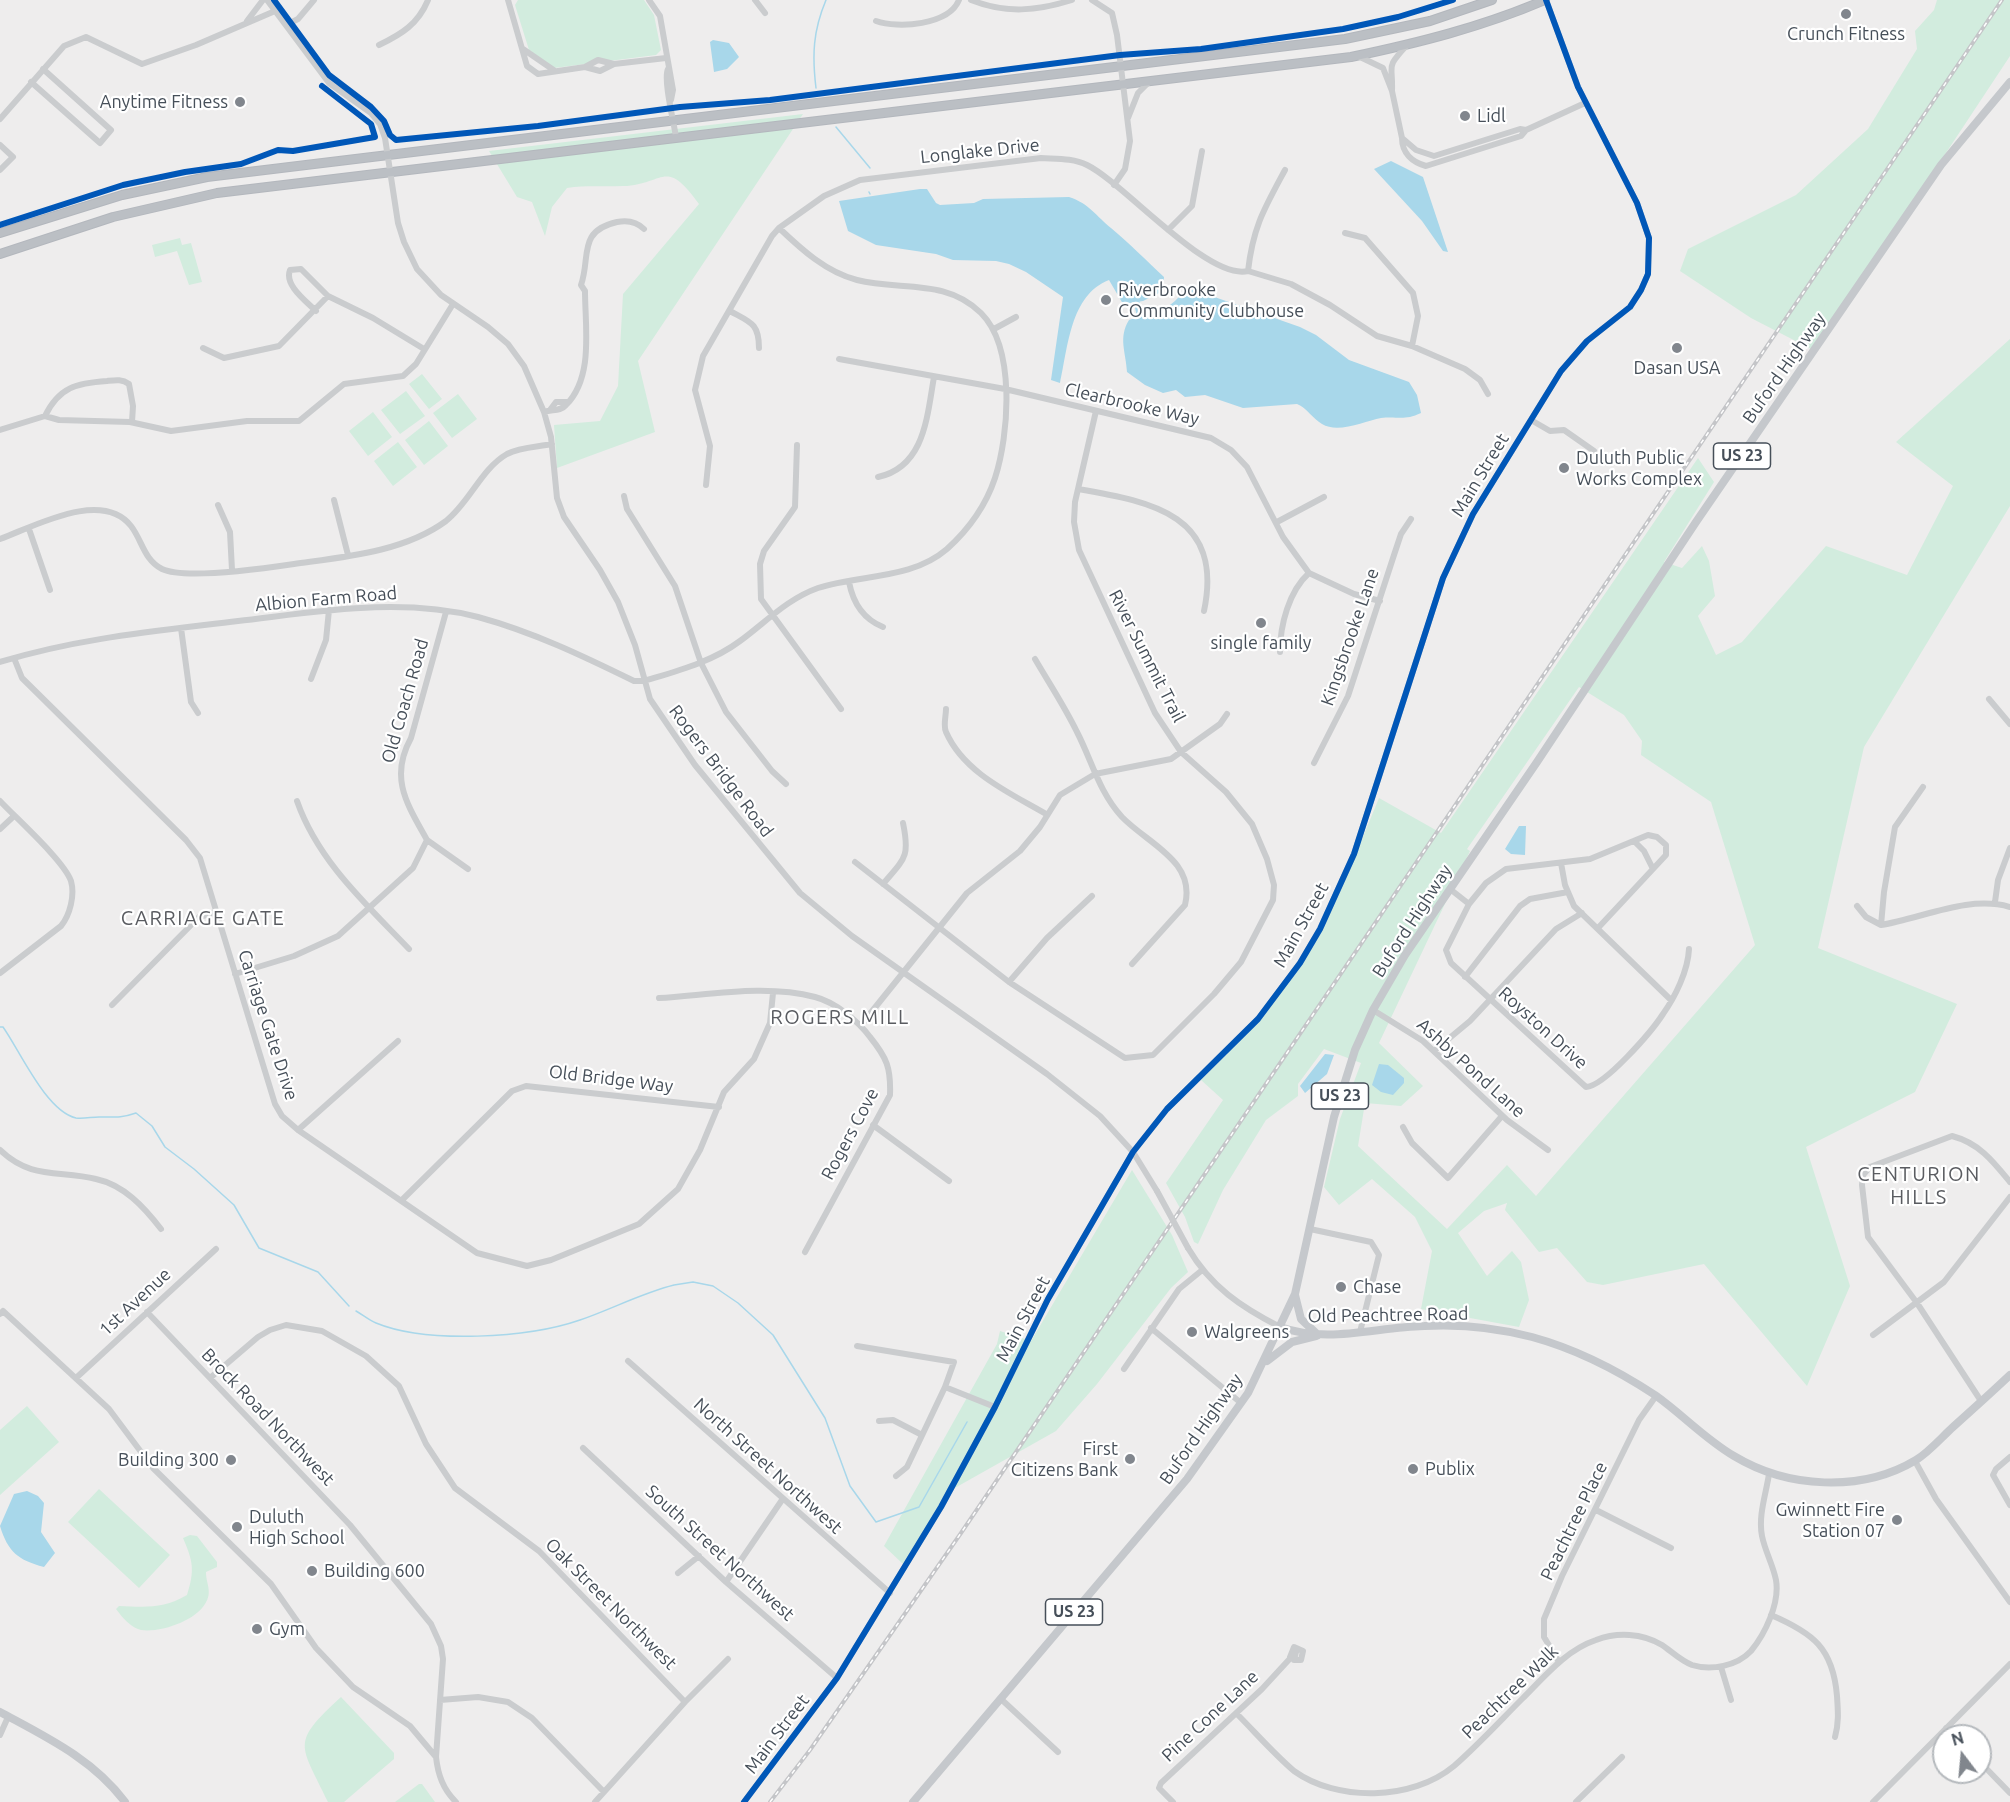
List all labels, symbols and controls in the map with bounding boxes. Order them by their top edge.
marker: Crunch Fitness [1839,7,1853,21]
place label: Crunch Fitness [1787,23,1905,45]
place label: Anytime Fitness [100,91,228,113]
marker: Anytime Fitness [233,95,247,109]
place label: Lidl [1477,105,1506,127]
marker: Lidl [1458,109,1472,123]
street label: Longlake Drive [919,134,1041,168]
place label: Riverbrooke COmmunity Clubhouse [1118,279,1304,322]
marker: Riverbrooke COmmunity Clubhouse [1099,293,1113,307]
street label: Buford Highway [1738,309,1830,427]
marker: Dasan USA [1670,341,1684,355]
place label: Dasan USA [1634,357,1720,379]
street label: Clearbrooke Way [1063,378,1201,430]
street label: Main Street [1447,429,1513,521]
road number: US 23 [1714,443,1770,469]
place label: Duluth Public Works Complex [1576,447,1702,490]
marker: Duluth Public Works Complex [1557,461,1571,475]
street label: Kingsbrooke Lane [1316,565,1384,709]
street label: Albion Farm Road [254,582,398,616]
street label: River Summit Trail [1104,586,1190,726]
marker: single family [1254,616,1268,630]
place label: single family [1211,632,1311,654]
street label: Old Coach Road [377,636,433,766]
street label: Rogers Bridge Road [664,701,778,841]
street label: Buford Highway [1368,861,1456,981]
street label: Main Street [1269,879,1333,971]
district label: CARRIAGE GATE [121,906,285,930]
street label: Carriage Gate Drive [233,947,303,1103]
street label: Royston Drive [1494,982,1592,1074]
district label: ROGERS MILL [770,1005,910,1029]
street label: Ashby Pond Lane [1413,1014,1529,1122]
street label: Old Bridge Way [548,1061,674,1097]
road number: US 23 [1312,1083,1368,1109]
street label: Rogers Cove [817,1084,883,1184]
district label: CENTURION HILLS [1857,1162,1981,1209]
street label: 1st Avenue [95,1263,175,1341]
street label: Main Street [991,1272,1055,1366]
place label: Chase [1353,1276,1401,1298]
marker: Chase [1334,1280,1348,1294]
street label: Old Peachtree Road [1307,1303,1469,1327]
place label: Walgreens [1204,1321,1289,1343]
marker: Walgreens [1185,1325,1199,1339]
street label: Brock Road Northwest [197,1344,339,1490]
street label: Buford Highway [1155,1370,1247,1488]
street label: North Street Northwest [689,1394,847,1538]
place label: First Citizens Bank [1011,1438,1118,1480]
place label: Building 300 [118,1449,219,1471]
marker: First Citizens Bank [1123,1452,1137,1466]
marker: Building 300 [224,1453,238,1467]
place label: Publix [1425,1458,1475,1480]
street label: Peachtree Place [1536,1458,1612,1584]
marker: Publix [1406,1462,1420,1476]
street label: South Street Northwest [641,1481,799,1625]
place label: Gwinnett Fire Station 07 [1775,1499,1885,1541]
place label: Duluth High School [249,1506,345,1549]
marker: Gwinnett Fire Station 07 [1890,1513,1904,1527]
marker: Duluth High School [230,1520,244,1534]
street label: Oak Street Northwest [541,1534,681,1674]
place label: Building 600 [324,1560,425,1582]
marker: Building 600 [305,1564,319,1578]
road number: US 23 [1046,1599,1102,1625]
place label: Gym [269,1618,305,1640]
marker: Gym [250,1622,264,1636]
street label: Peachtree Walk [1457,1641,1563,1743]
street label: Pine Cone Lane [1157,1666,1263,1766]
street label: Main Street [740,1690,814,1778]
north arrow [1932,1724,1992,1784]
text: N [1949,1728,1966,1749]

